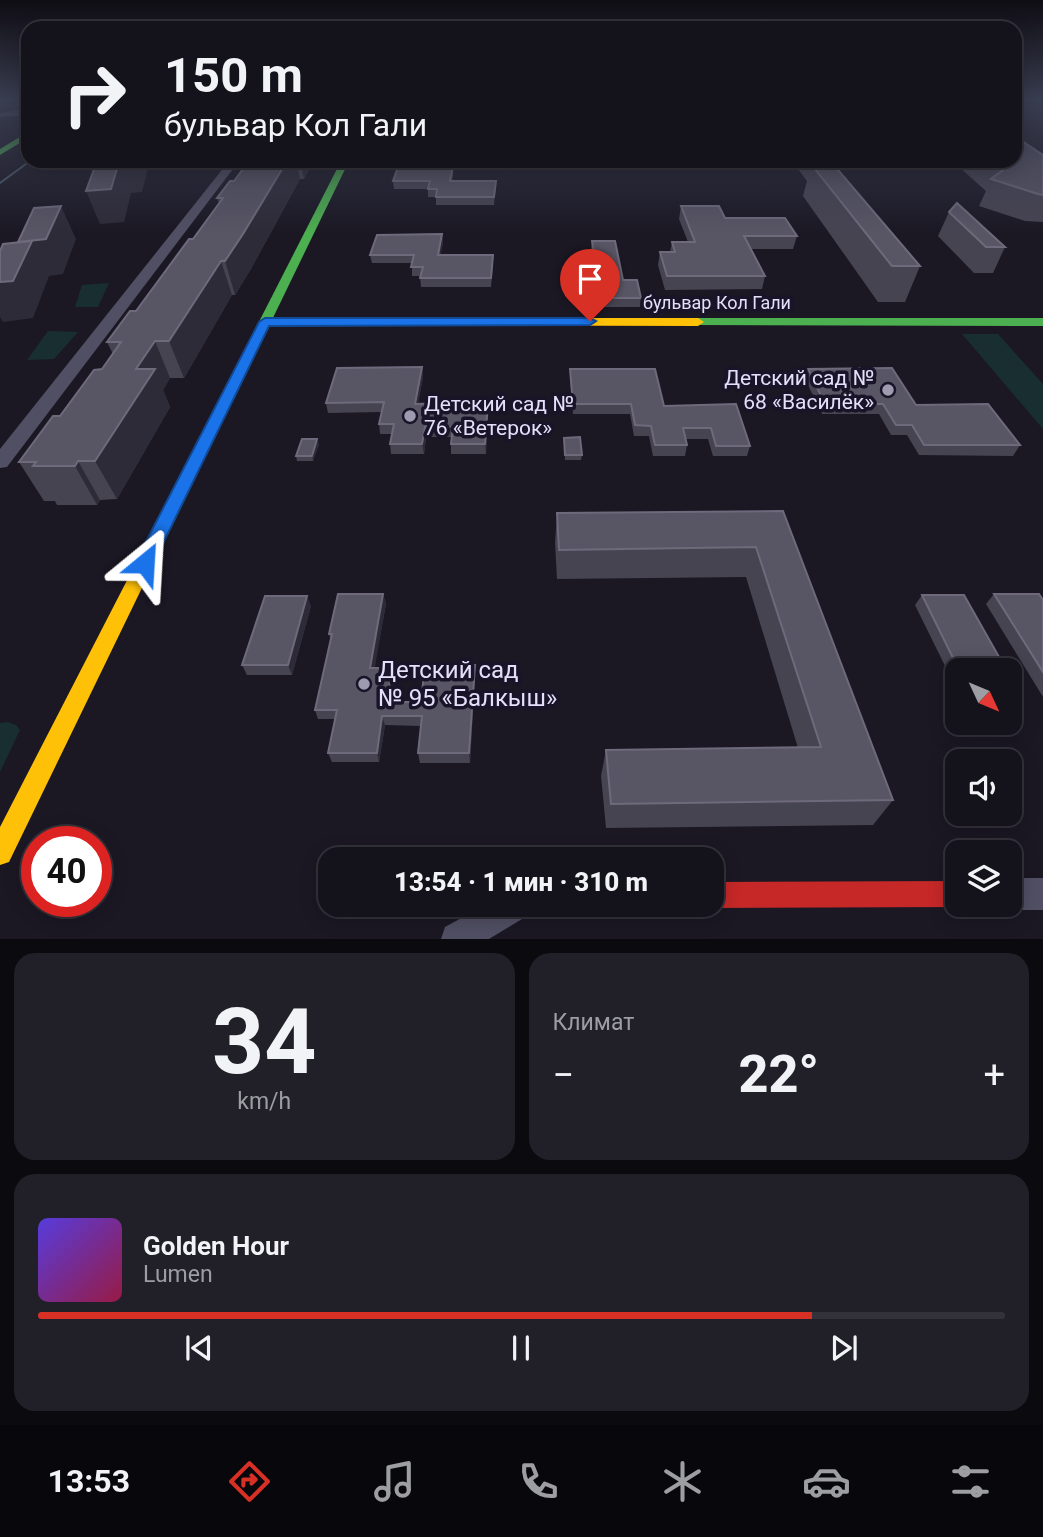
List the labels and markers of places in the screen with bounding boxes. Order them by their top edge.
pin [560,249,620,321]
place label: Детский сад № 68 «Василёк» [724,366,874,414]
marker: Детский сад № 68 «Василёк» [880,382,896,398]
place label: Детский сад № 76 «Ветерок» [424,392,574,440]
marker: Детский сад № 76 «Ветерок» [402,408,418,424]
place label: Детский сад № 95 «Балкыш» [378,656,557,712]
marker: Детский сад № 95 «Балкыш» [356,676,372,692]

